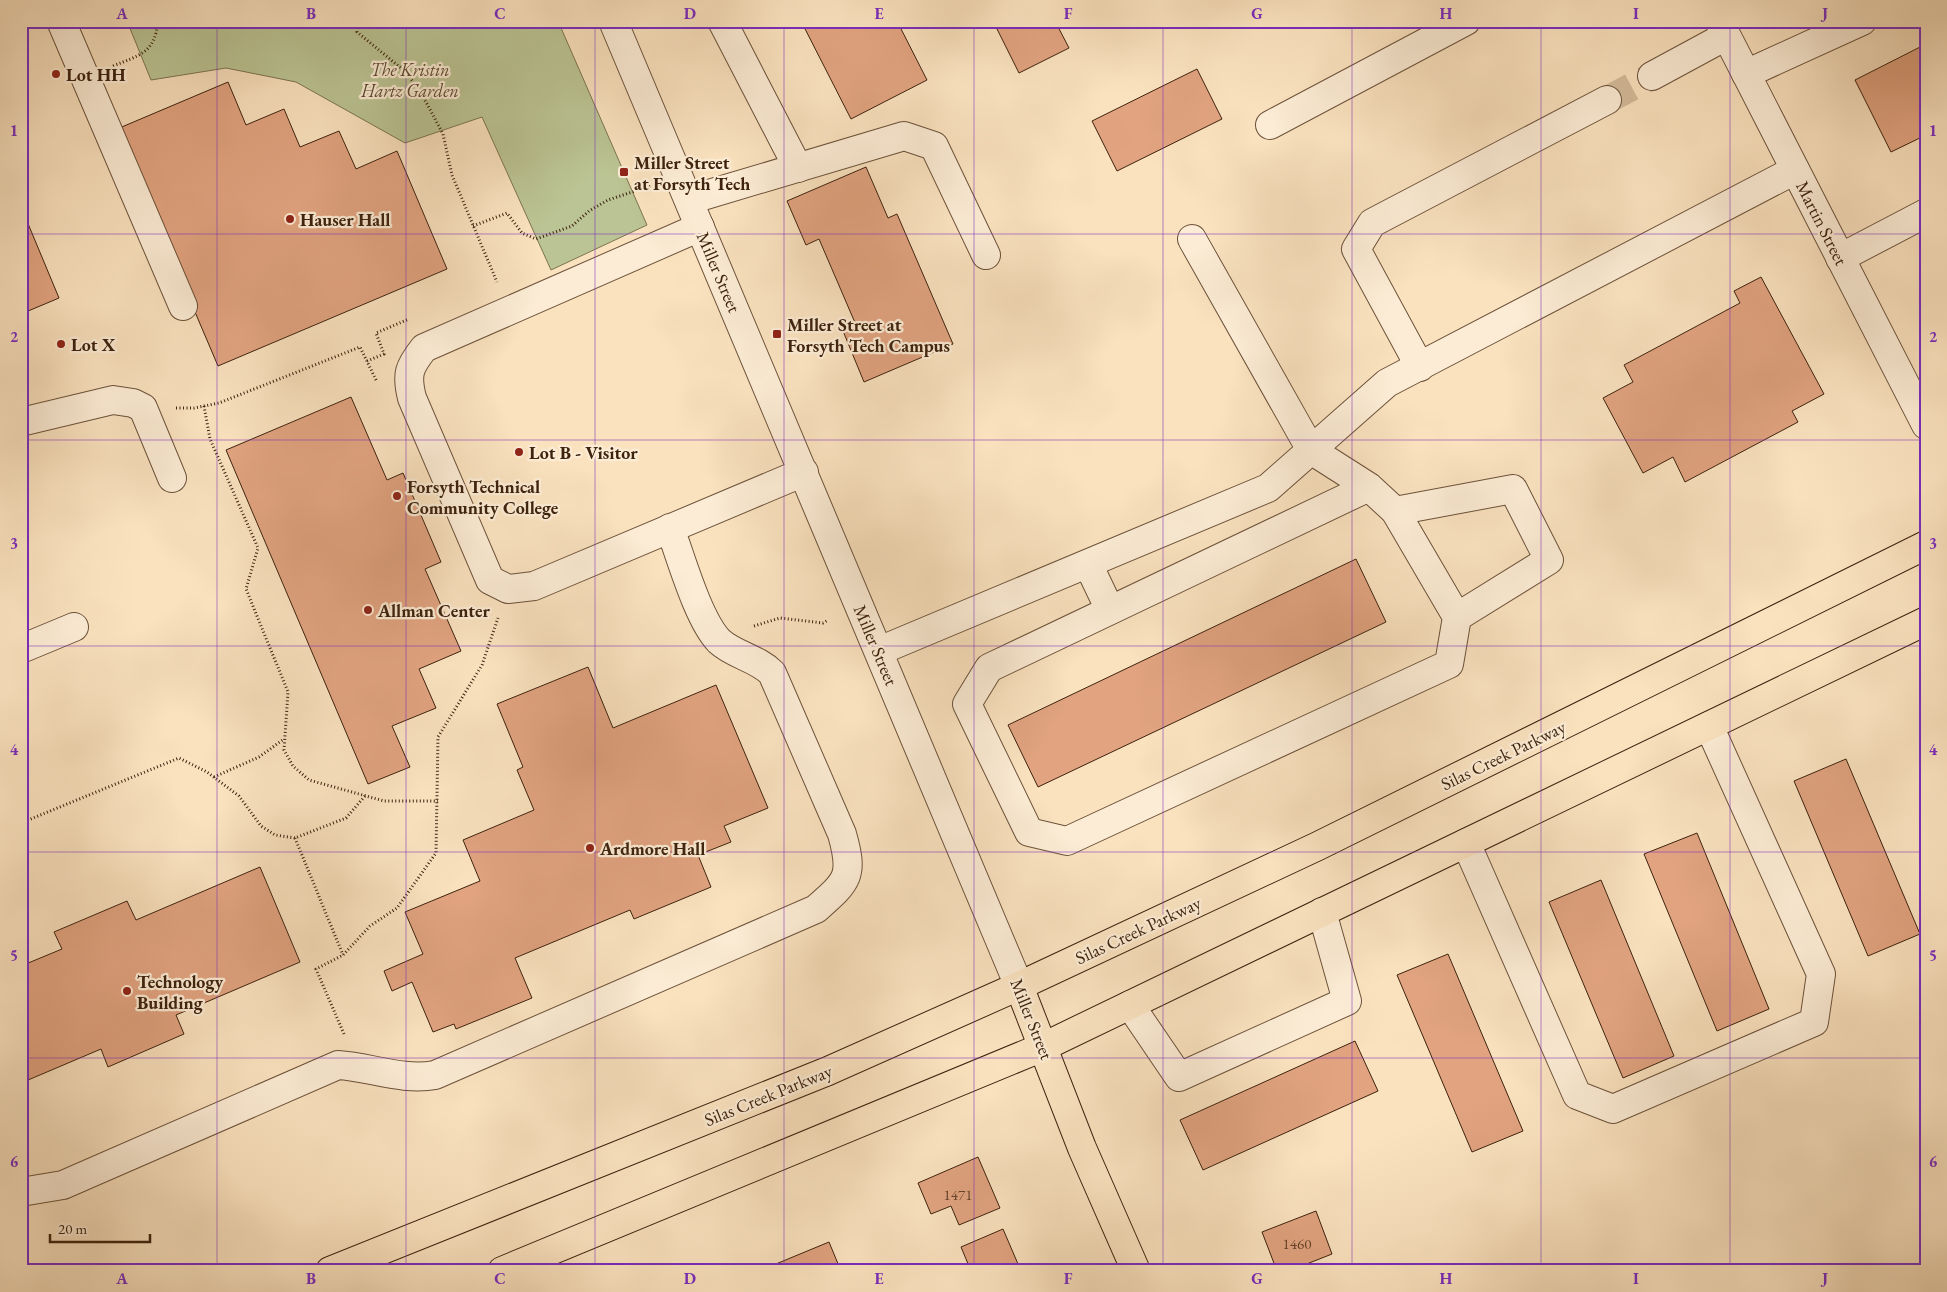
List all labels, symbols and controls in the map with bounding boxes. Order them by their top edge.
text: A [115,3,128,24]
text: B [306,3,316,24]
text: C [494,3,506,24]
text: D [684,3,696,24]
text: E [874,3,884,24]
text: F [1064,3,1073,24]
text: G [1251,3,1263,24]
text: H [1440,3,1453,24]
text: I [1633,3,1639,24]
text: J [1820,3,1828,24]
park label: The Kristin Hartz Garden [360,58,459,102]
place label: Lot HH [66,63,126,86]
marker: Lot HH [50,68,62,80]
text: 1 [10,120,18,141]
text: 1 [1929,120,1937,141]
place label: Miller Street at Forsyth Tech [634,151,750,195]
marker: Miller Street at Forsyth Tech [618,166,630,178]
street label: Martin Street [1791,177,1853,269]
place label: Hauser Hall [300,208,391,231]
marker: Hauser Hall [284,213,296,225]
street label: Miller Street [692,228,746,316]
place label: Miller Street at Forsyth Tech Campus [787,313,950,357]
text: 2 [10,326,19,347]
text: 2 [1929,326,1938,347]
marker: Miller Street at Forsyth Tech Campus [771,328,783,340]
place label: Lot X [71,333,116,356]
marker: Lot X [55,338,67,350]
place label: Lot B - Visitor [529,441,638,464]
marker: Lot B - Visitor [513,446,525,458]
place label: Forsyth Technical Community College [407,475,559,519]
marker: Forsyth Technical Community College [391,490,403,502]
text: 3 [10,533,18,554]
text: 3 [1929,533,1937,554]
place label: Allman Center [377,599,491,622]
street label: Miller Street [849,601,903,689]
marker: Allman Center [362,604,374,616]
street label: Silas Creek Parkway [1437,715,1569,795]
text: 4 [10,739,19,760]
text: 4 [1929,739,1938,760]
place label: Ardmore Hall [599,837,705,860]
marker: Ardmore Hall [584,842,596,854]
street label: Silas Creek Parkway [1072,891,1205,969]
text: 5 [10,945,18,966]
text: 5 [1929,945,1937,966]
place label: Technology Building [137,970,223,1014]
street label: Miller Street [1005,975,1059,1063]
marker: Technology Building [121,985,133,997]
street label: Silas Creek Parkway [701,1059,835,1131]
text: 6 [10,1151,19,1172]
text: 6 [1929,1151,1938,1172]
house number: 1471 [944,1185,972,1204]
scale bar [50,1212,150,1244]
text: 20 m [58,1219,87,1238]
house number: 1460 [1283,1234,1311,1253]
text: A [115,1268,128,1289]
text: B [306,1268,316,1289]
text: C [494,1268,506,1289]
text: D [684,1268,696,1289]
text: E [874,1268,884,1289]
text: F [1064,1268,1073,1289]
text: G [1251,1268,1263,1289]
text: H [1440,1268,1453,1289]
text: I [1633,1268,1639,1289]
text: J [1820,1268,1828,1289]

